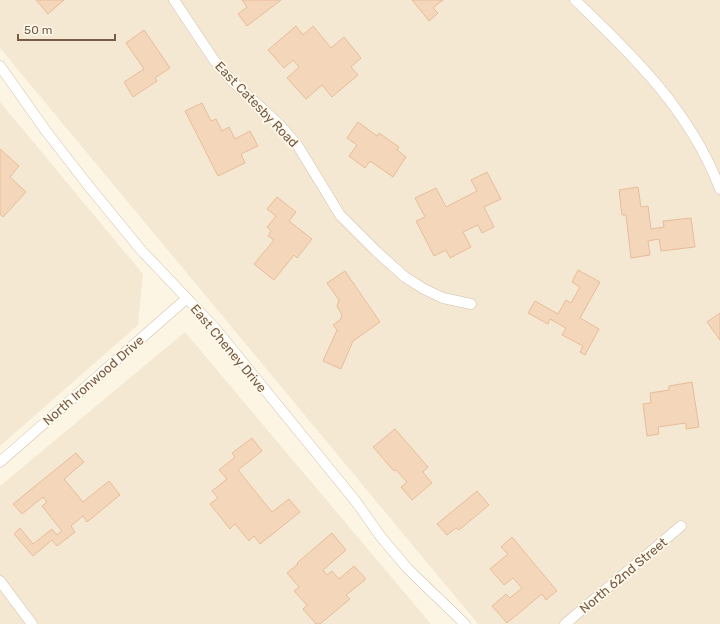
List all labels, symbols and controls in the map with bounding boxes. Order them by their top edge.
scale bar [18,16,115,42]
text: 50 m [24,23,52,37]
street label: East Catesby Road [212,58,301,150]
street label: East Cheney Drive [188,301,270,395]
street label: North Ironwood Drive [40,333,147,428]
street label: North 62nd Street [577,534,670,616]

